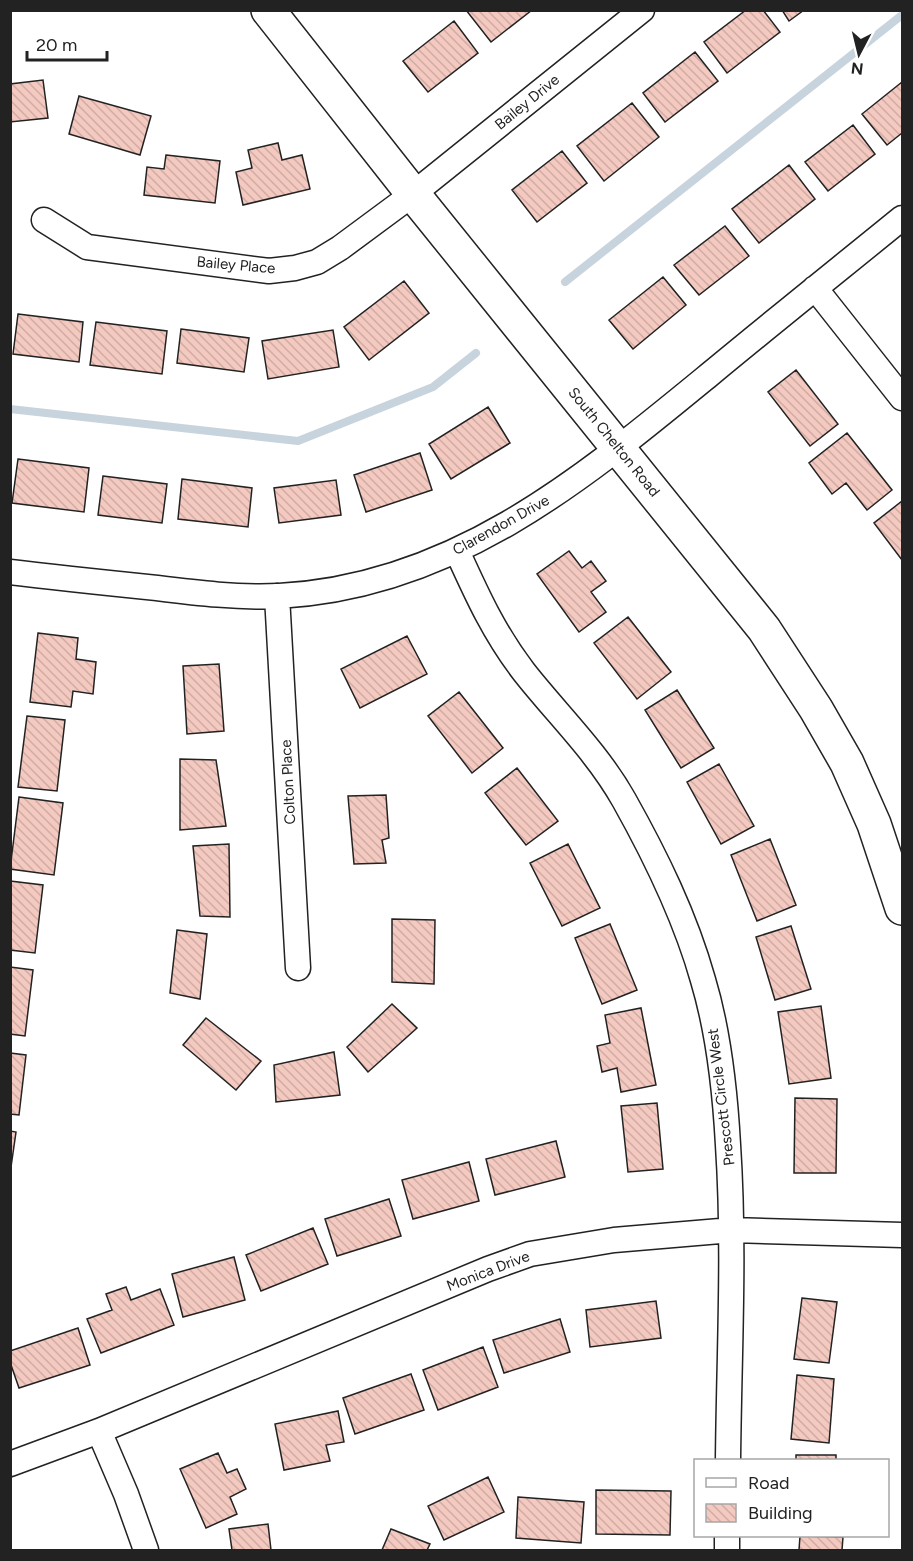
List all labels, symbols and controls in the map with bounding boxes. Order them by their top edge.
scale bar [27,24,106,62]
north arrow [829,24,889,84]
text: 20 m [36,34,77,56]
text: N [850,58,865,79]
street label: Bailey Drive [491,71,563,133]
street label: Bailey Place [196,253,276,277]
street label: South Chelton Road [564,384,664,500]
street label: Clarendon Drive [450,491,552,559]
street label: Colton Place [277,739,299,825]
street label: Prescott Circle West [704,1027,738,1167]
street label: Monica Drive [444,1247,532,1295]
legend [694,1459,889,1537]
text: Road [748,1472,789,1494]
text: Building [748,1502,813,1524]

